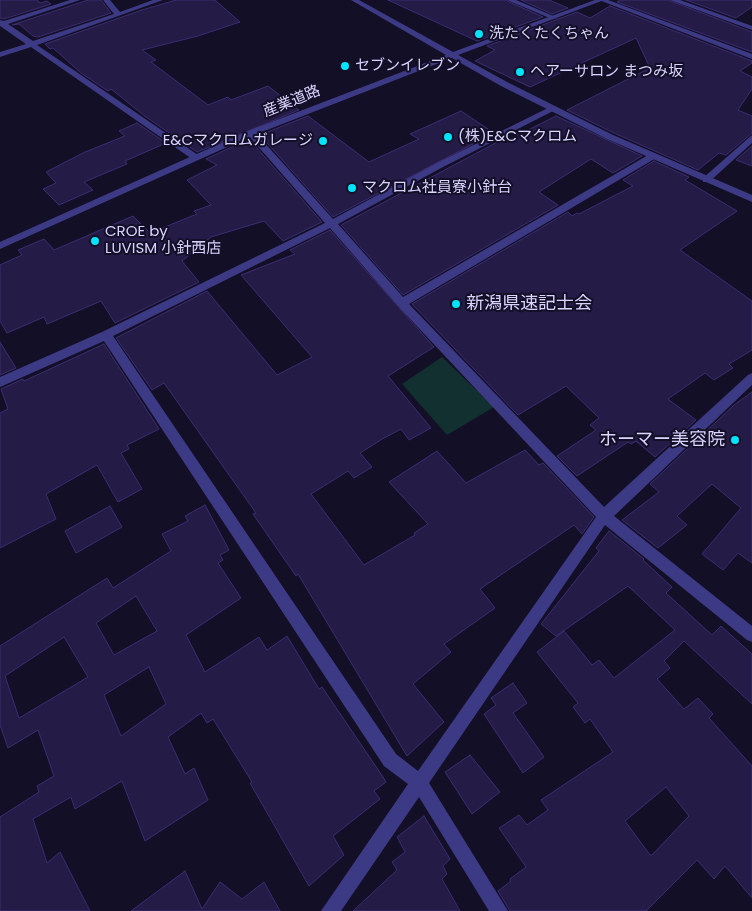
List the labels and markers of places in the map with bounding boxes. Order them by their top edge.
place label: 洗たくたくちゃん [489,25,609,43]
marker: 洗たくたくちゃん [473,28,485,40]
place label: セブンイレブン [355,57,460,75]
marker: セブンイレブン [339,60,351,72]
place label: ヘアーサロン まつみ坂 [530,63,683,81]
marker: ヘアーサロン まつみ坂 [514,66,526,78]
place label: (株)E&Cマクロム [458,128,577,146]
marker: (株)E&Cマクロム [442,131,454,143]
place label: E&Cマクロムガレージ [163,132,313,150]
marker: E&Cマクロムガレージ [317,135,329,147]
place label: マクロム社員寮小針台 [362,179,512,197]
marker: マクロム社員寮小針台 [346,182,358,194]
place label: CROE by LUVISM 小針西店 [105,223,221,258]
marker: CROE by LUVISM 小針西店 [89,235,101,247]
place label: 新潟県速記士会 [466,293,592,315]
marker: 新潟県速記士会 [450,298,462,310]
place label: ホーマー美容院 [599,429,725,451]
marker: ホーマー美容院 [729,434,741,446]

